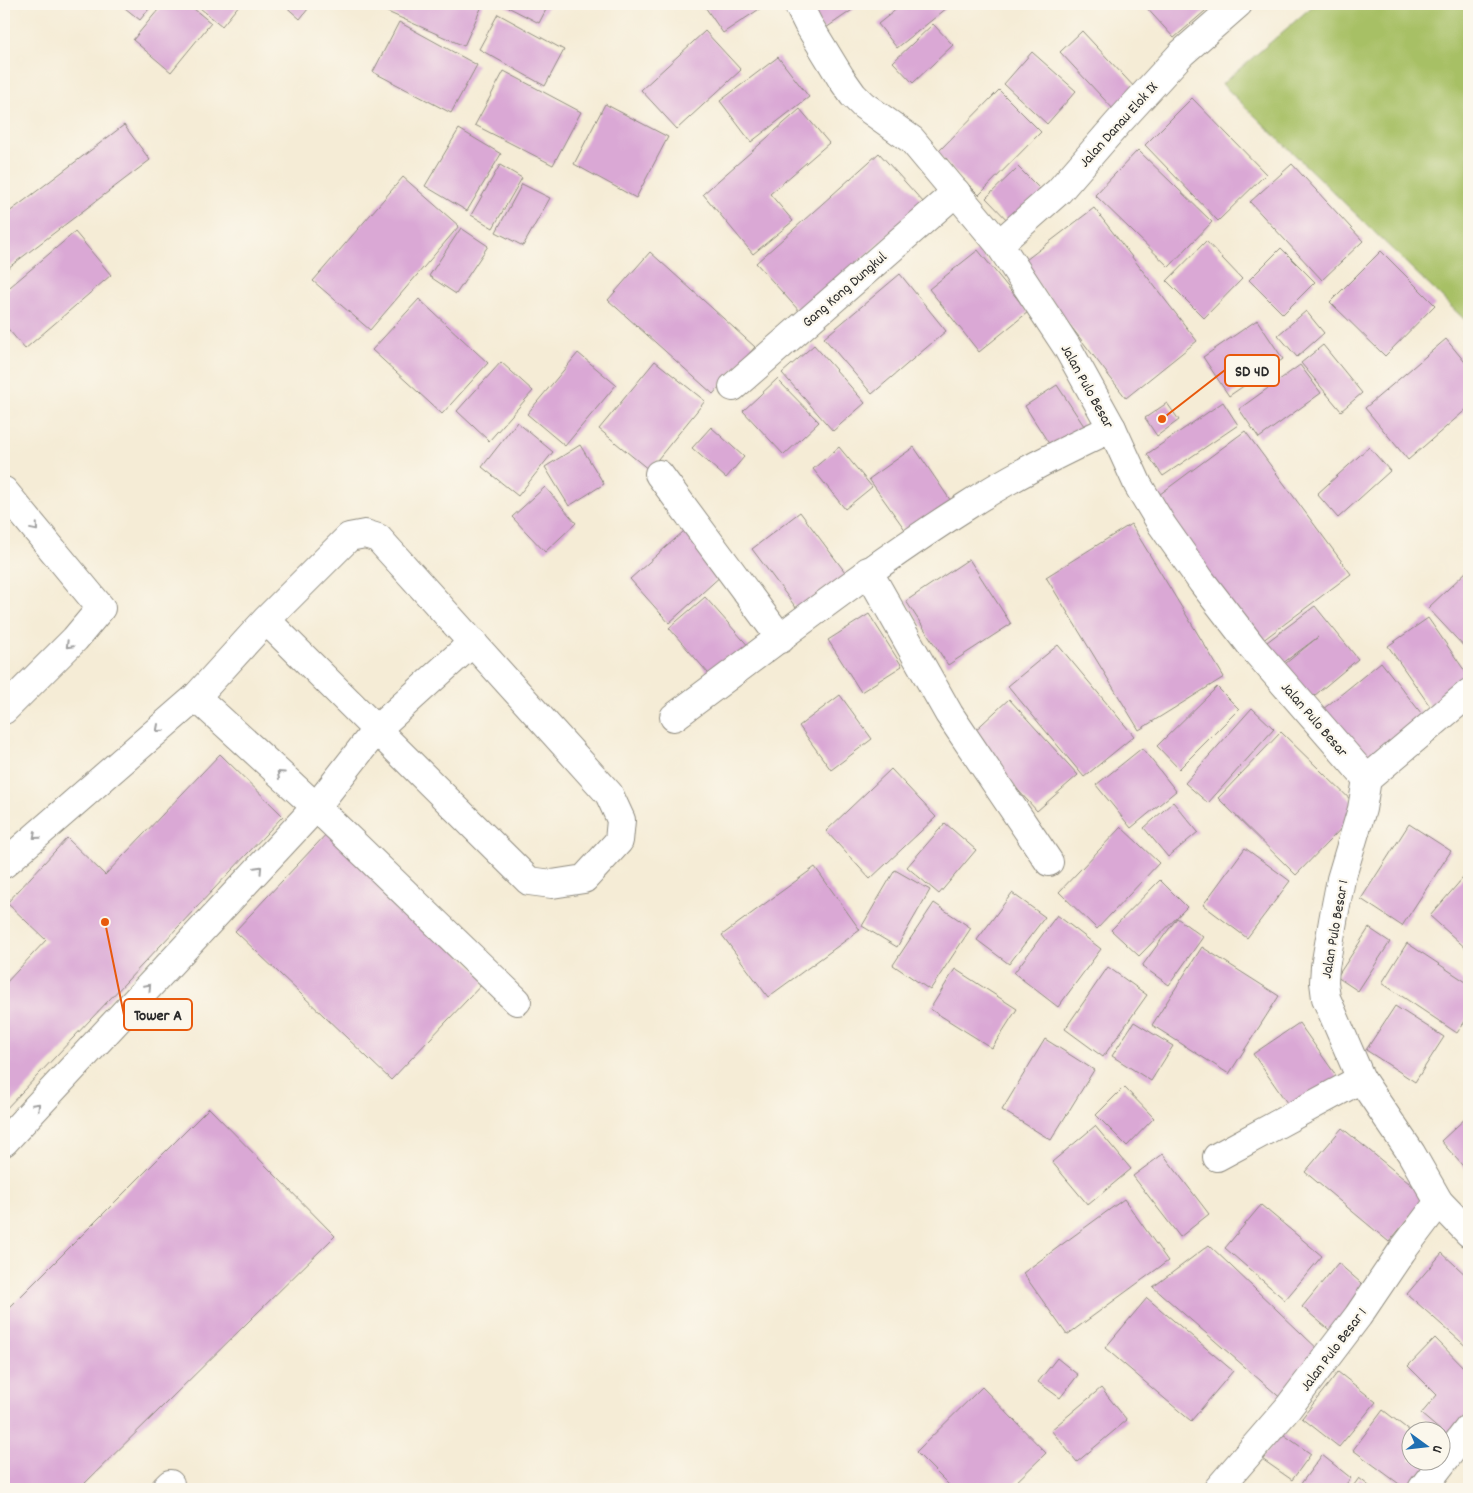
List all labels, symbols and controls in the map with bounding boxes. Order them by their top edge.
street label: Jalan Danau Elok IX [1075,78,1164,173]
street label: Gang Kong Dungkul [798,247,893,334]
street label: Jalan Pulo Besar [1054,341,1119,433]
callout: SD 4D [1225,355,1279,386]
text: SD 4D [1235,361,1270,384]
one-way arrow [29,522,38,531]
one-way arrow [66,639,75,648]
street label: Jalan Pulo Besar [1275,678,1353,763]
one-way arrow [156,723,165,732]
one-way arrow [277,771,286,780]
one-way arrow [33,830,42,839]
one-way arrow [253,865,262,874]
street label: Jalan Pulo Besar 1 [1316,878,1355,980]
one-way arrow [142,984,151,993]
callout: Tower A [124,999,192,1030]
text: Tower A [134,1005,182,1028]
one-way arrow [31,1103,40,1112]
street label: Jalan Pulo Besar 1 [1296,1304,1373,1397]
north arrow [1400,1420,1450,1470]
text: U [1426,1443,1447,1455]

